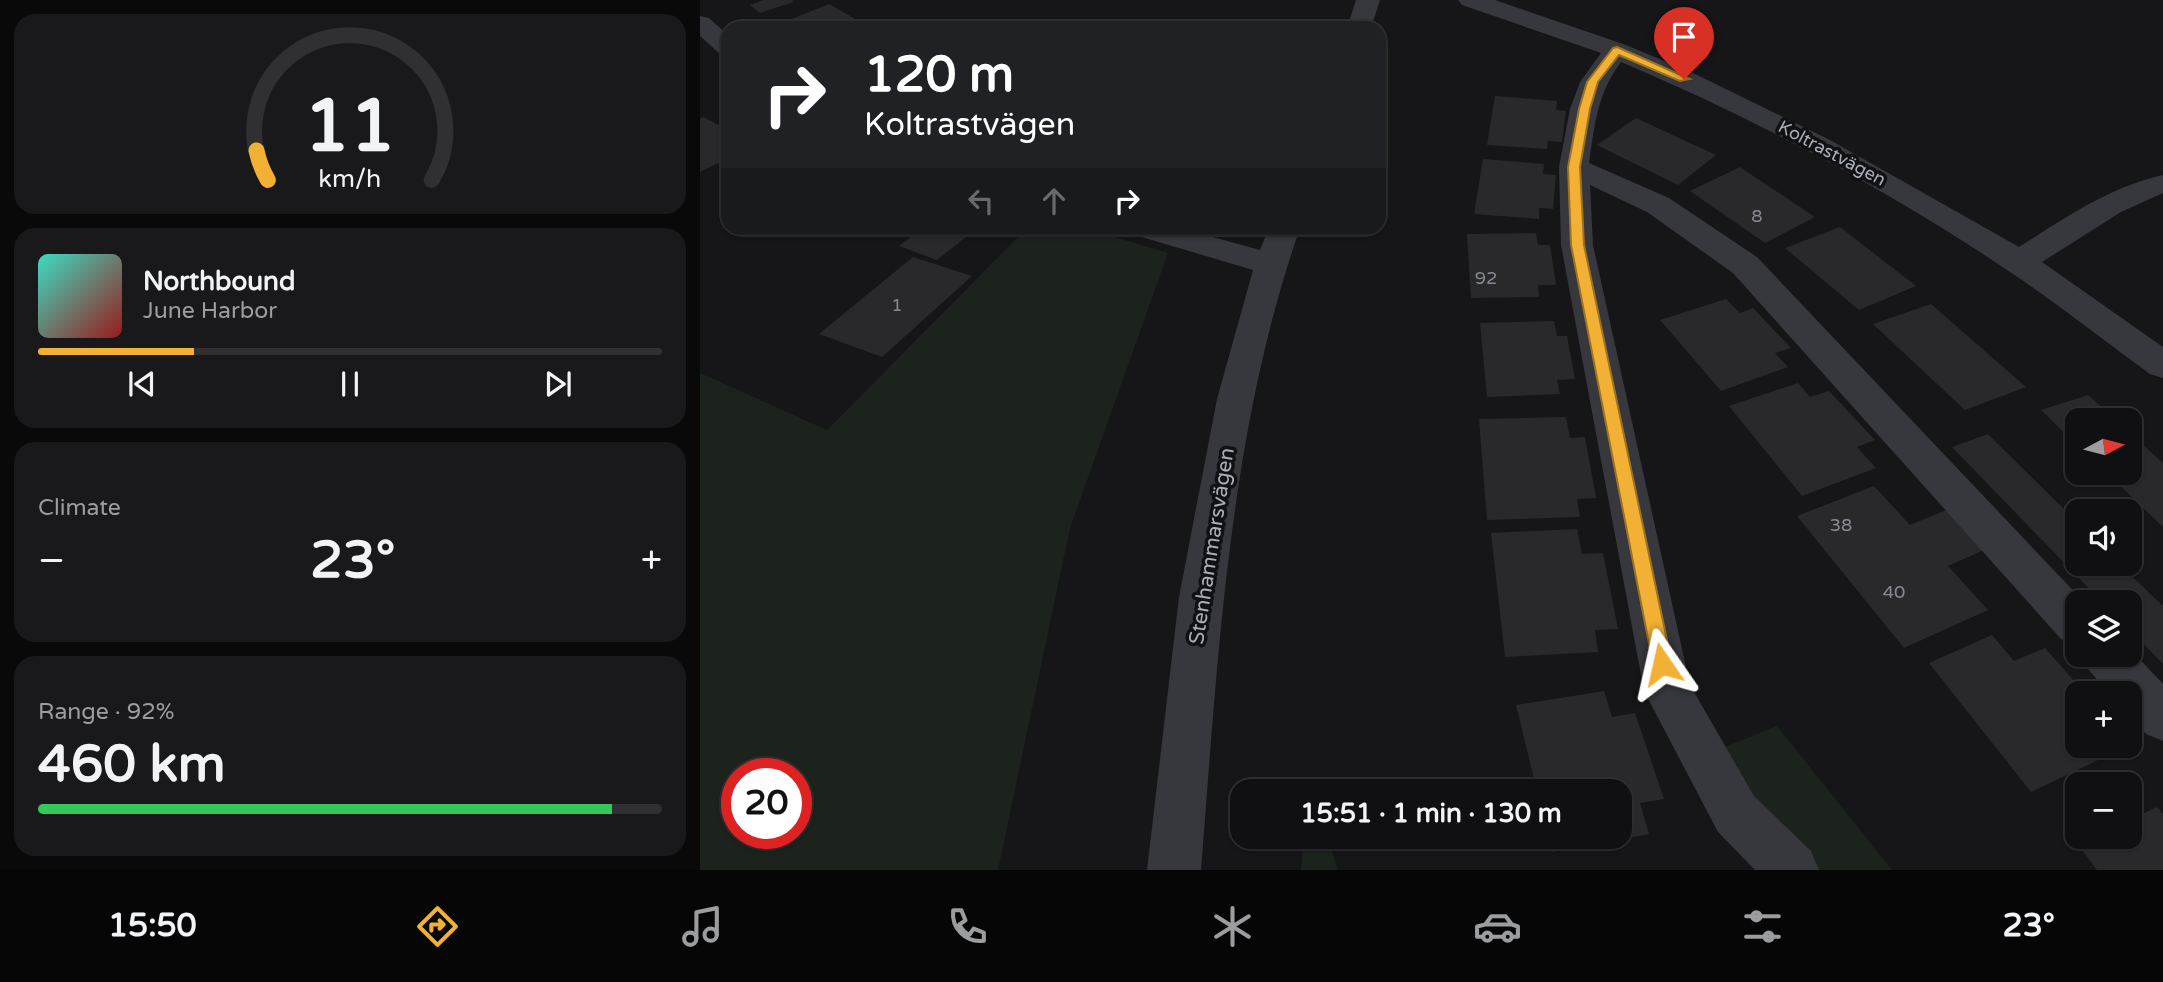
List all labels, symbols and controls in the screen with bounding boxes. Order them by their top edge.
pin [1654,7,1714,79]
icon: arrive [1665,18,1703,56]
text: 120 m [864,46,1014,105]
icon: right [749,49,840,140]
text: 11 [304,83,396,171]
text: Koltrastvägen [864,106,1075,144]
street label: Koltrastvägen [1774,115,1890,191]
text: km/h [319,164,381,194]
icon: left [962,182,1000,220]
icon: ahead [1035,182,1073,220]
icon: right [1108,182,1146,220]
house number: 8 [1751,205,1763,227]
text: Northbound [143,266,295,297]
house number: 92 [1475,267,1497,289]
house number: 1 [891,294,903,316]
text: June Harbor [143,297,277,325]
icon: previous [123,365,161,403]
icon: pause [331,365,369,403]
icon: next [539,365,577,403]
north arrow [2065,408,2142,485]
map controls [2065,408,2142,849]
street label: Stenhammarsvägen [1184,446,1240,646]
text: Climate [38,494,121,522]
button: sound [2065,499,2142,576]
house number: 38 [1830,514,1852,536]
text: 23° [310,529,395,592]
text: − [38,538,65,584]
text: + [641,538,662,584]
house number: 40 [1883,581,1905,603]
button: layers [2065,590,2142,667]
position arrow [1625,627,1699,701]
button: + [2065,681,2142,758]
text: Range · 92% [38,698,174,726]
text: 460 km [38,733,226,796]
speed limit sign: 20 [721,758,812,849]
button: − [2065,772,2142,849]
text: 15:51 · 1 min · 130 m [1300,798,1562,829]
icon: directions [413,902,462,951]
icon: music [678,902,727,951]
icon: phone [943,902,992,951]
icon: climate [1208,902,1257,951]
icon: car [1473,902,1522,951]
icon: filters [1738,902,1787,951]
text: 15:50 [108,907,197,945]
text: 23° [2003,907,2055,945]

